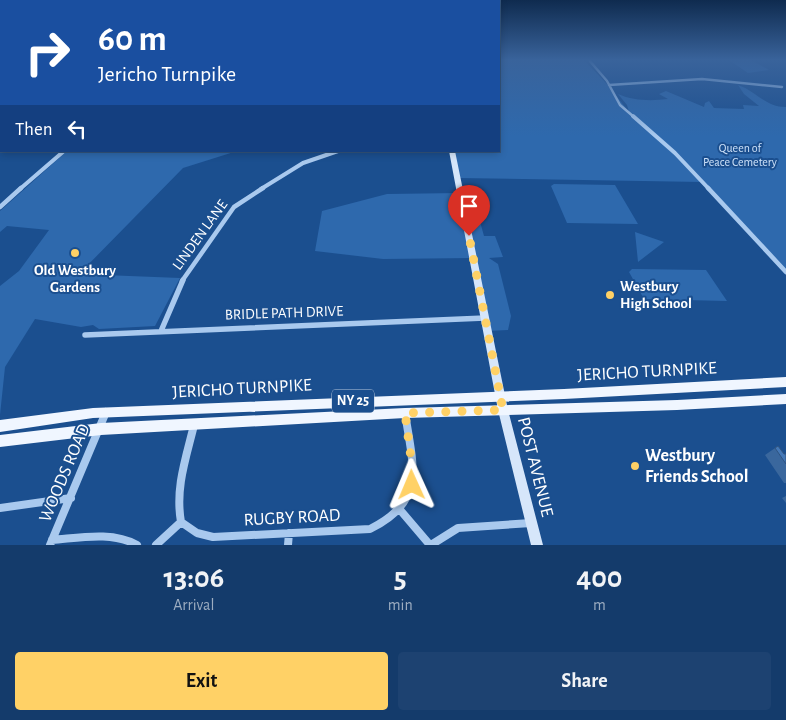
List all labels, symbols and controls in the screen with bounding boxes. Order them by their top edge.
icon: right [15,20,80,85]
text: 60 m [98,22,167,57]
text: Jericho Turnpike [98,63,236,85]
icon: left [63,115,91,143]
text: Then [15,120,53,139]
park label: Queen of Peace Cemetery [703,142,777,169]
pin [448,185,490,236]
icon: arrive [455,192,483,220]
street label: LINDEN LANE [170,197,230,273]
marker: Old Westbury Gardens [69,247,81,259]
place label: Old Westbury Gardens [34,263,116,295]
place label: Westbury High School [620,279,692,311]
marker: Westbury High School [604,289,616,301]
street label: BRIDLE PATH DRIVE [225,303,343,323]
street label: JERICHO TURNPIKE [577,359,718,385]
street label: JERICHO TURNPIKE [172,376,313,402]
road number: NY 25 [332,390,374,412]
street label: POST AVENUE [514,415,556,519]
street label: WOODS ROAD [36,421,94,525]
place label: Westbury Friends School [645,447,748,486]
position arrow [385,458,437,510]
marker: Westbury Friends School [629,460,641,472]
street label: RUGBY ROAD [243,506,341,530]
text: 13:06 [163,563,224,593]
text: 5 [394,563,407,593]
text: 400 [576,563,622,593]
text: Arrival [173,597,214,613]
text: min [388,597,413,613]
text: m [593,597,606,613]
button: Exit [15,652,388,710]
button: Share [398,652,771,710]

